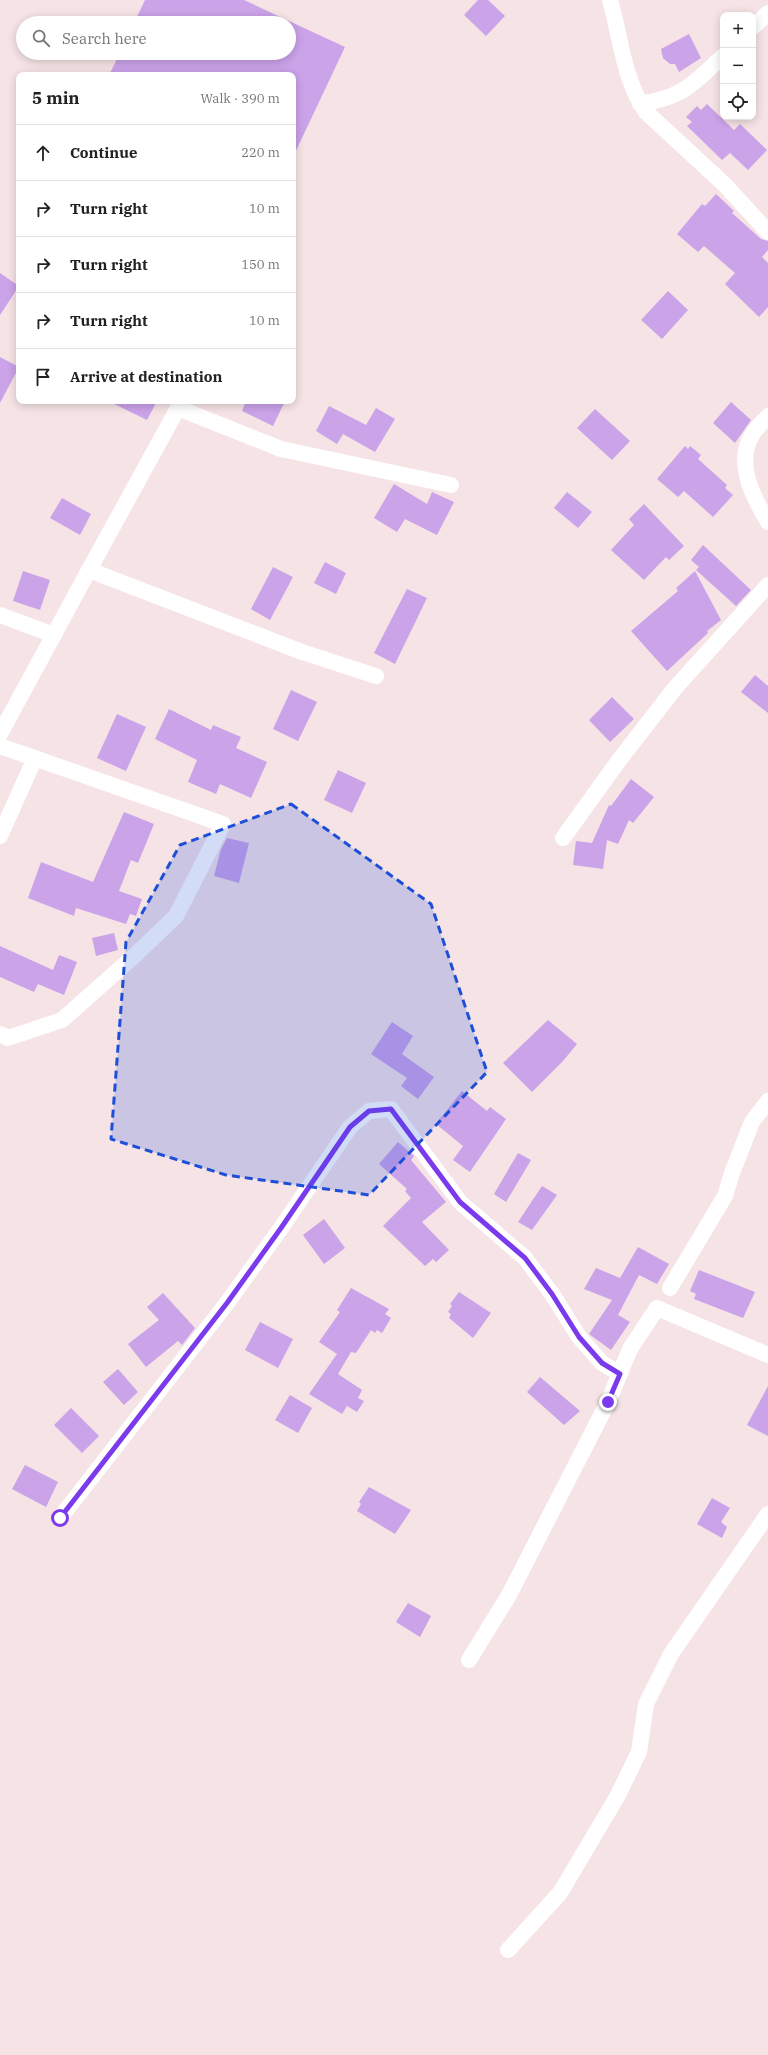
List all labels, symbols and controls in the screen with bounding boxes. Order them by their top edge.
map controls [720,12,756,120]
button: + [720,12,756,48]
search box [16,16,296,60]
icon: search [30,27,52,49]
text: Search here [62,29,147,48]
button: − [720,48,756,84]
button: locate [720,84,756,120]
text: 5 min [32,87,80,109]
text: Walk · 390 m [201,90,280,107]
icon: ahead [32,142,54,164]
text: Continue [70,143,137,162]
text: 220 m [241,144,280,161]
icon: right [32,198,54,220]
text: Turn right [70,199,148,218]
text: 10 m [249,200,280,217]
icon: right [32,254,54,276]
text: Turn right [70,255,148,274]
text: 150 m [241,256,280,273]
icon: right [32,310,54,332]
text: Turn right [70,311,148,330]
text: 10 m [249,312,280,329]
icon: arrive [32,366,54,388]
text: Arrive at destination [70,367,222,386]
route end [599,1393,617,1411]
route start [51,1509,69,1527]

